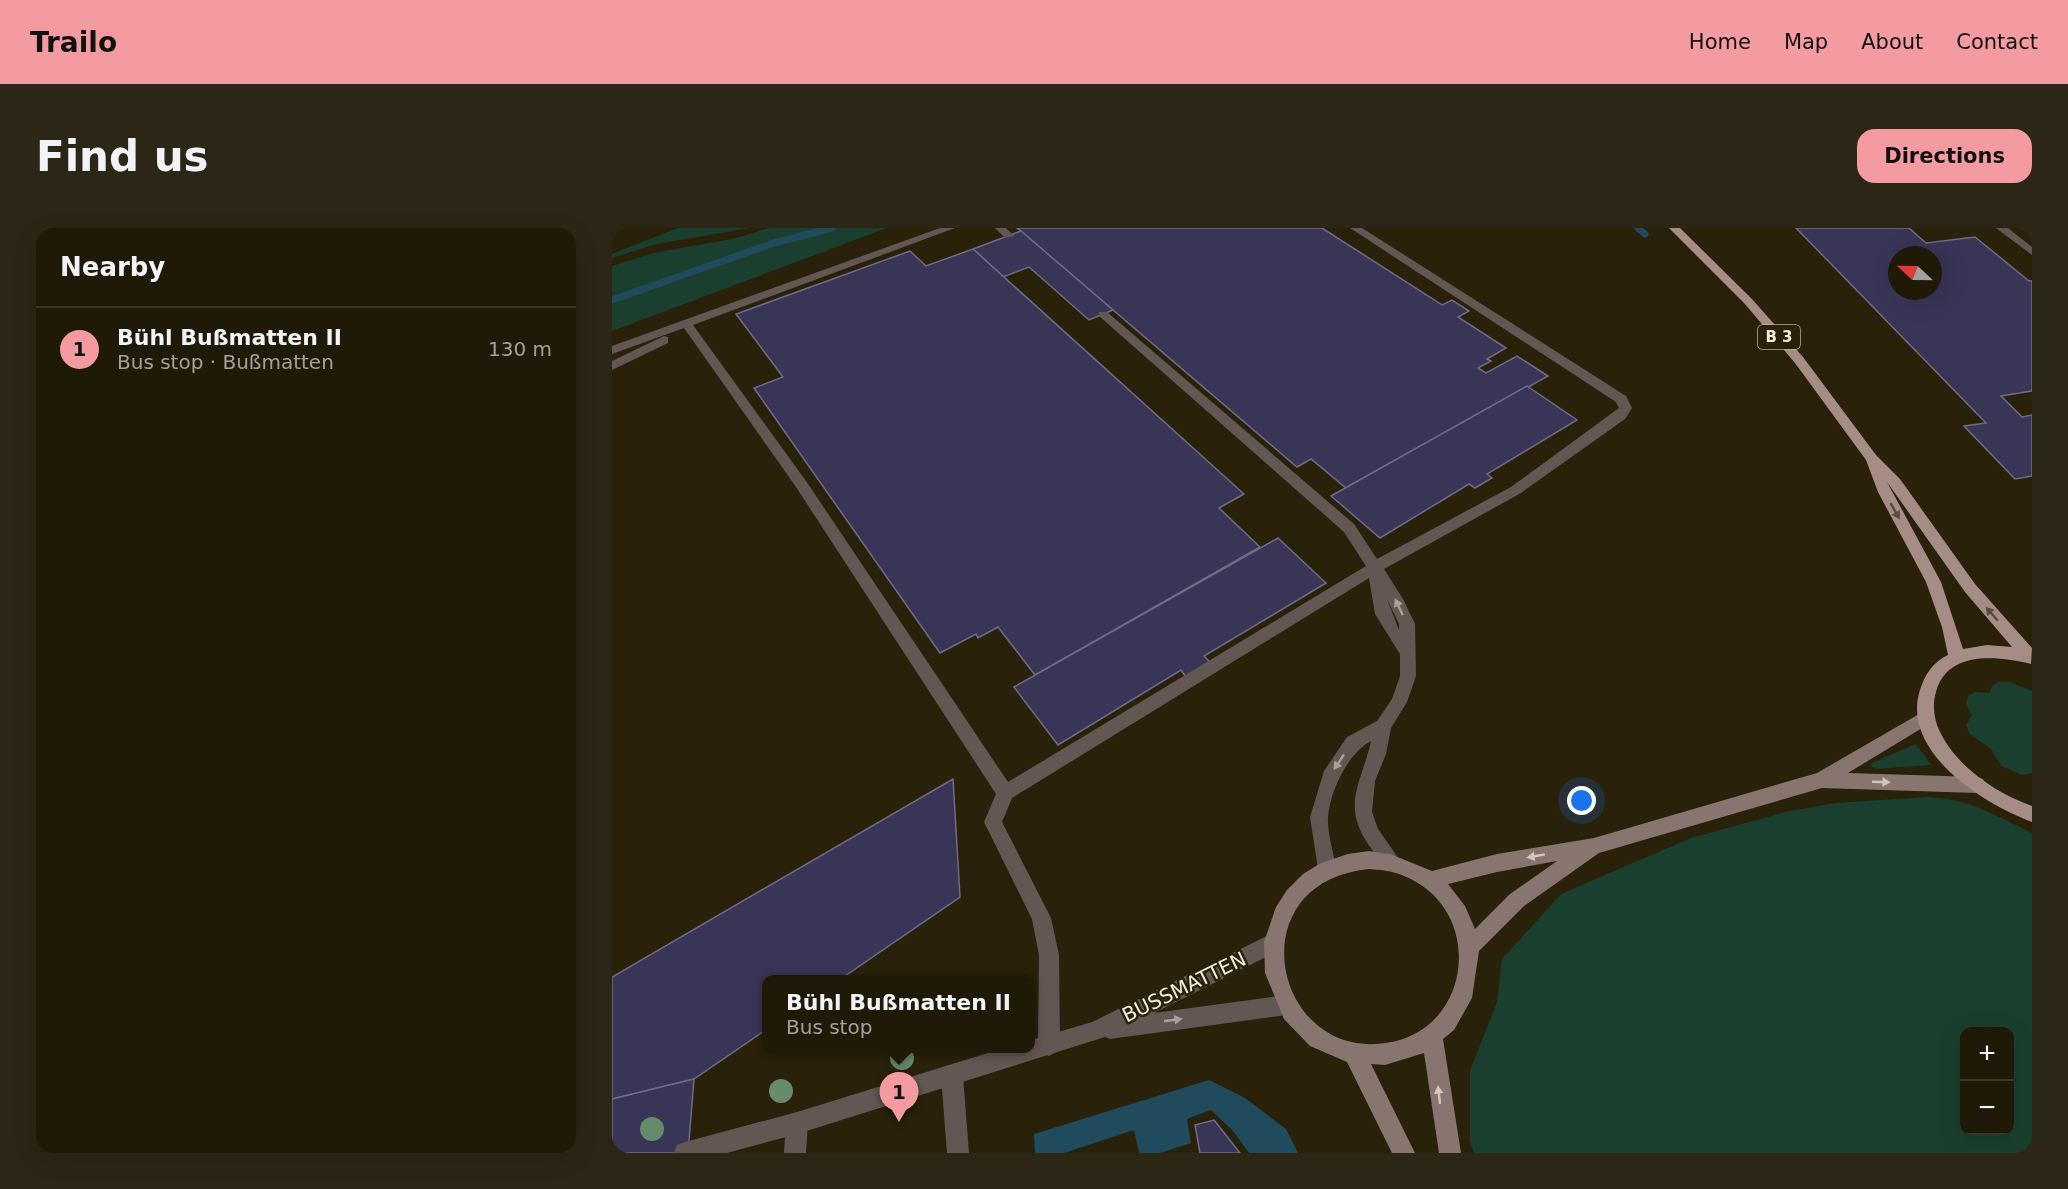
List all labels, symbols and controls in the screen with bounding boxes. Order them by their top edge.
text: Trailo [30,26,117,59]
text: Home [1689,30,1751,54]
text: Map [1784,30,1828,54]
text: About [1861,30,1923,54]
text: Contact [1956,30,2038,54]
button: Directions [1857,129,2032,183]
text: Find us [36,132,209,181]
north arrow [1888,246,1942,300]
text: Nearby [60,252,165,282]
text: Bühl Bußmatten II [117,325,342,350]
road number: B 3 [1758,325,1800,349]
text: 1 [73,337,86,361]
text: 130 m [488,337,552,361]
text: Bus stop · Bußmatten [117,350,334,374]
one-way arrow [1890,503,1900,520]
one-way arrow [1395,598,1404,615]
one-way arrow [1985,606,1998,622]
one-way arrow [1334,754,1345,770]
one-way arrow [1871,777,1890,787]
your location [1567,786,1596,815]
one-way arrow [1526,852,1545,861]
street label: BUSSMATTEN [1118,947,1250,1027]
popup [762,975,1035,1053]
text: Bühl Bußmatten II [786,990,1011,1015]
text: Bus stop [786,1015,872,1039]
one-way arrow [1164,1016,1183,1025]
map controls [1960,1027,2014,1135]
button: + [1960,1027,2014,1081]
pin: 1 [880,1072,918,1122]
button: − [1960,1081,2014,1135]
one-way arrow [1435,1086,1444,1105]

